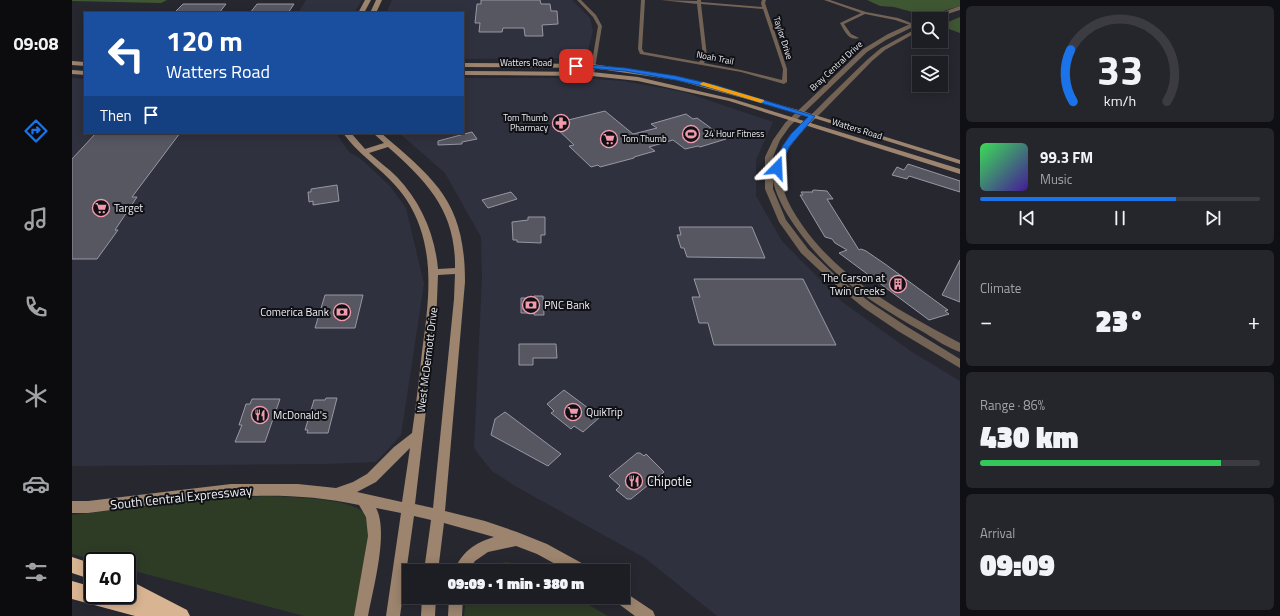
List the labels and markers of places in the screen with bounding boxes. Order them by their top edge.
pin [559,49,593,83]
place label: Tom Thumb Pharmacy [503,111,549,134]
pharmacy icon: Tom Thumb Pharmacy [551,113,571,133]
sports icon: 24 Hour Fitness [681,124,701,144]
place label: 24 Hour Fitness [704,127,764,140]
supermarket icon: Tom Thumb [599,129,619,149]
place label: Tom Thumb [622,132,667,145]
supermarket icon: Target [91,198,111,218]
place label: Target [114,200,143,216]
place label: The Carson at Twin Creeks [821,270,885,299]
building icon: The Carson at Twin Creeks [888,274,908,294]
bank icon: PNC Bank [521,295,541,315]
place label: PNC Bank [544,297,591,313]
bank icon: Comerica Bank [332,302,352,322]
place label: Comerica Bank [260,304,330,320]
supermarket icon: QuikTrip [563,402,583,422]
place label: QuikTrip [586,404,623,420]
restaurant icon: McDonald's [250,405,270,425]
place label: McDonald's [273,407,327,423]
restaurant icon: Chipotle [624,471,644,491]
place label: Chipotle [647,471,692,491]

